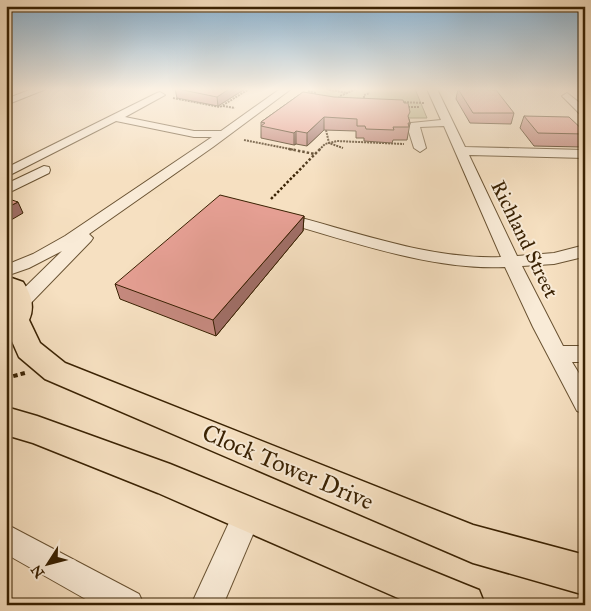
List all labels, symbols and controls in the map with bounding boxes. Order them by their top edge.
street label: Richland Street [486,176,564,302]
street label: Clock Tower Drive [198,417,378,517]
north arrow [22,538,72,588]
text: N [27,561,48,581]

